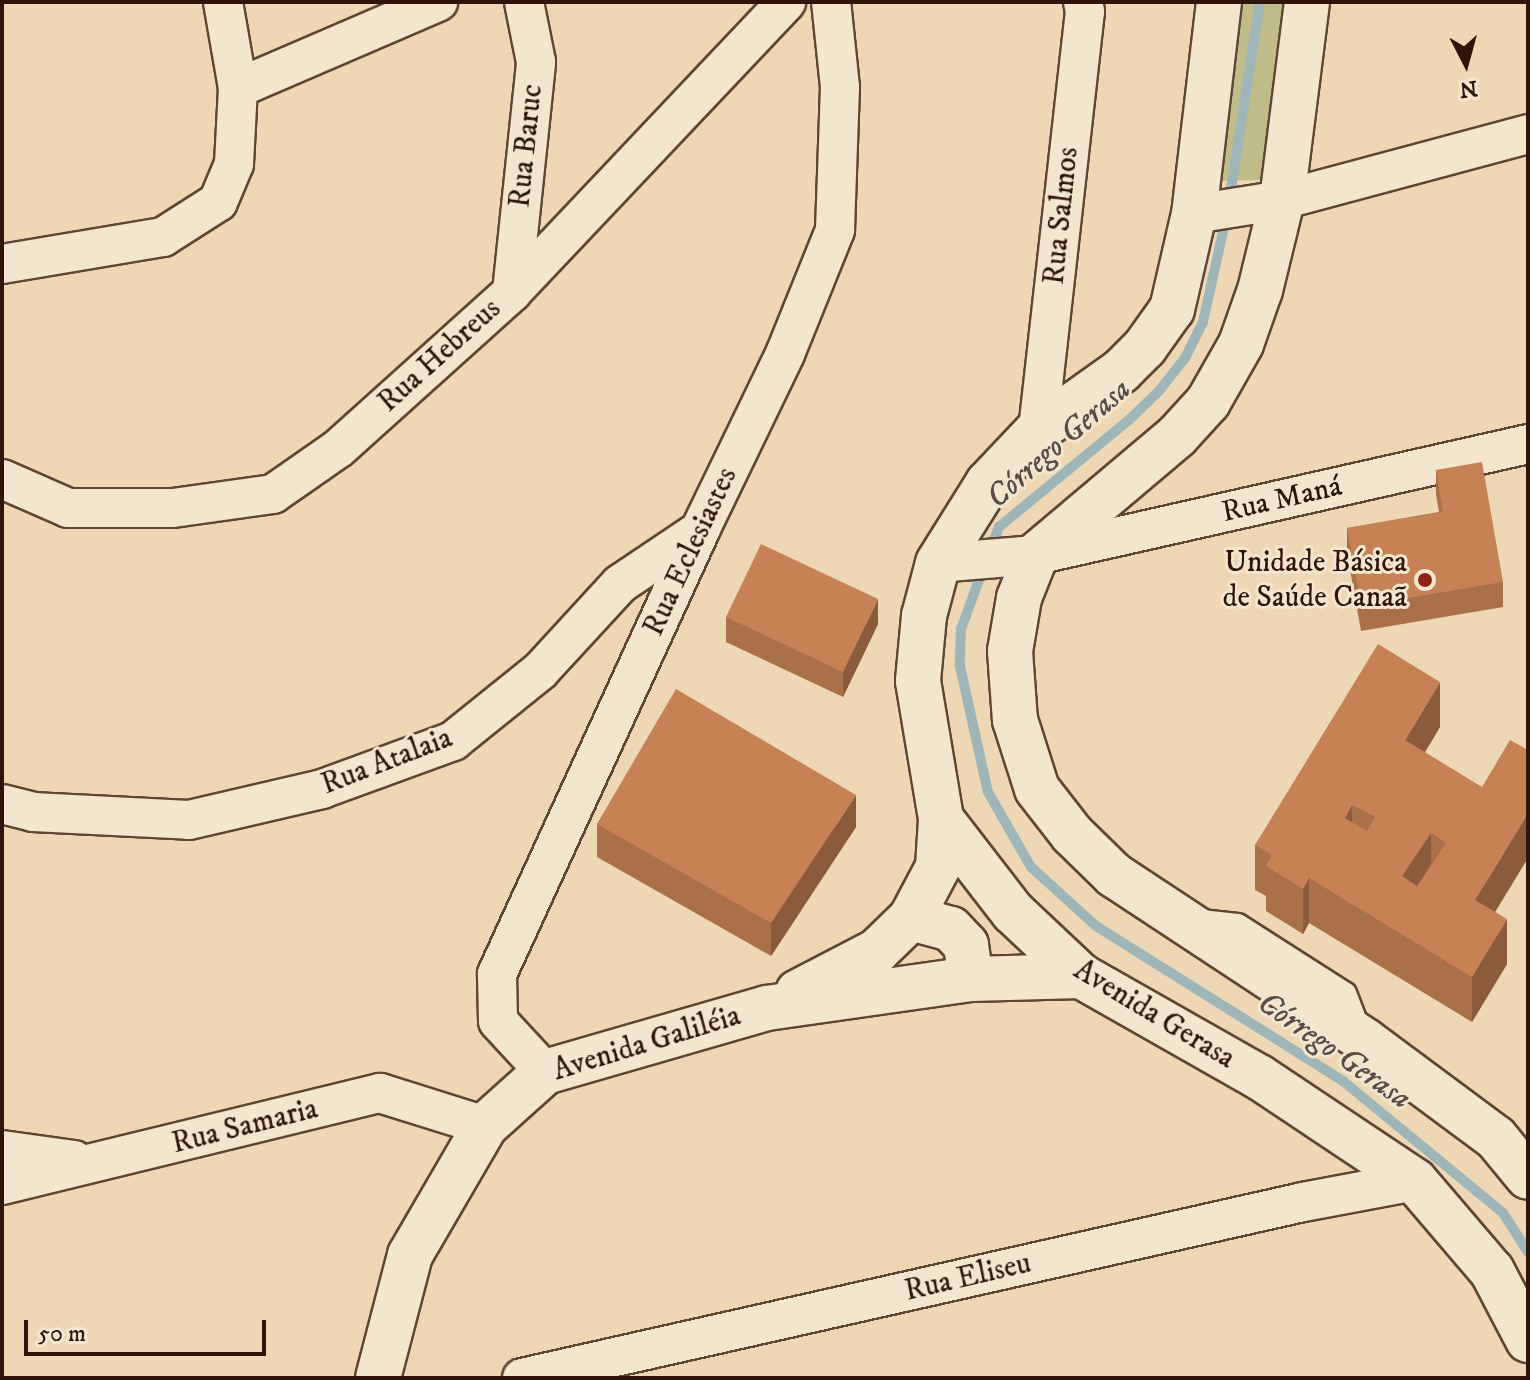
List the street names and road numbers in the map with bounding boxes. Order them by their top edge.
street label: Rua Baruc [503,83,551,209]
street label: Rua Salmos [1037,145,1087,287]
street label: Rua Hebreus [371,292,509,420]
street label: Rua Eclesiastes [636,462,746,642]
street label: Rua Maná [1218,469,1346,531]
street label: Rua Atalaia [316,721,458,803]
street label: Avenida Gerasa [1067,953,1241,1077]
street label: Avenida Galiléia [549,998,745,1090]
street label: Rua Samaria [168,1092,322,1162]
street label: Rua Eliseu [901,1246,1035,1310]

